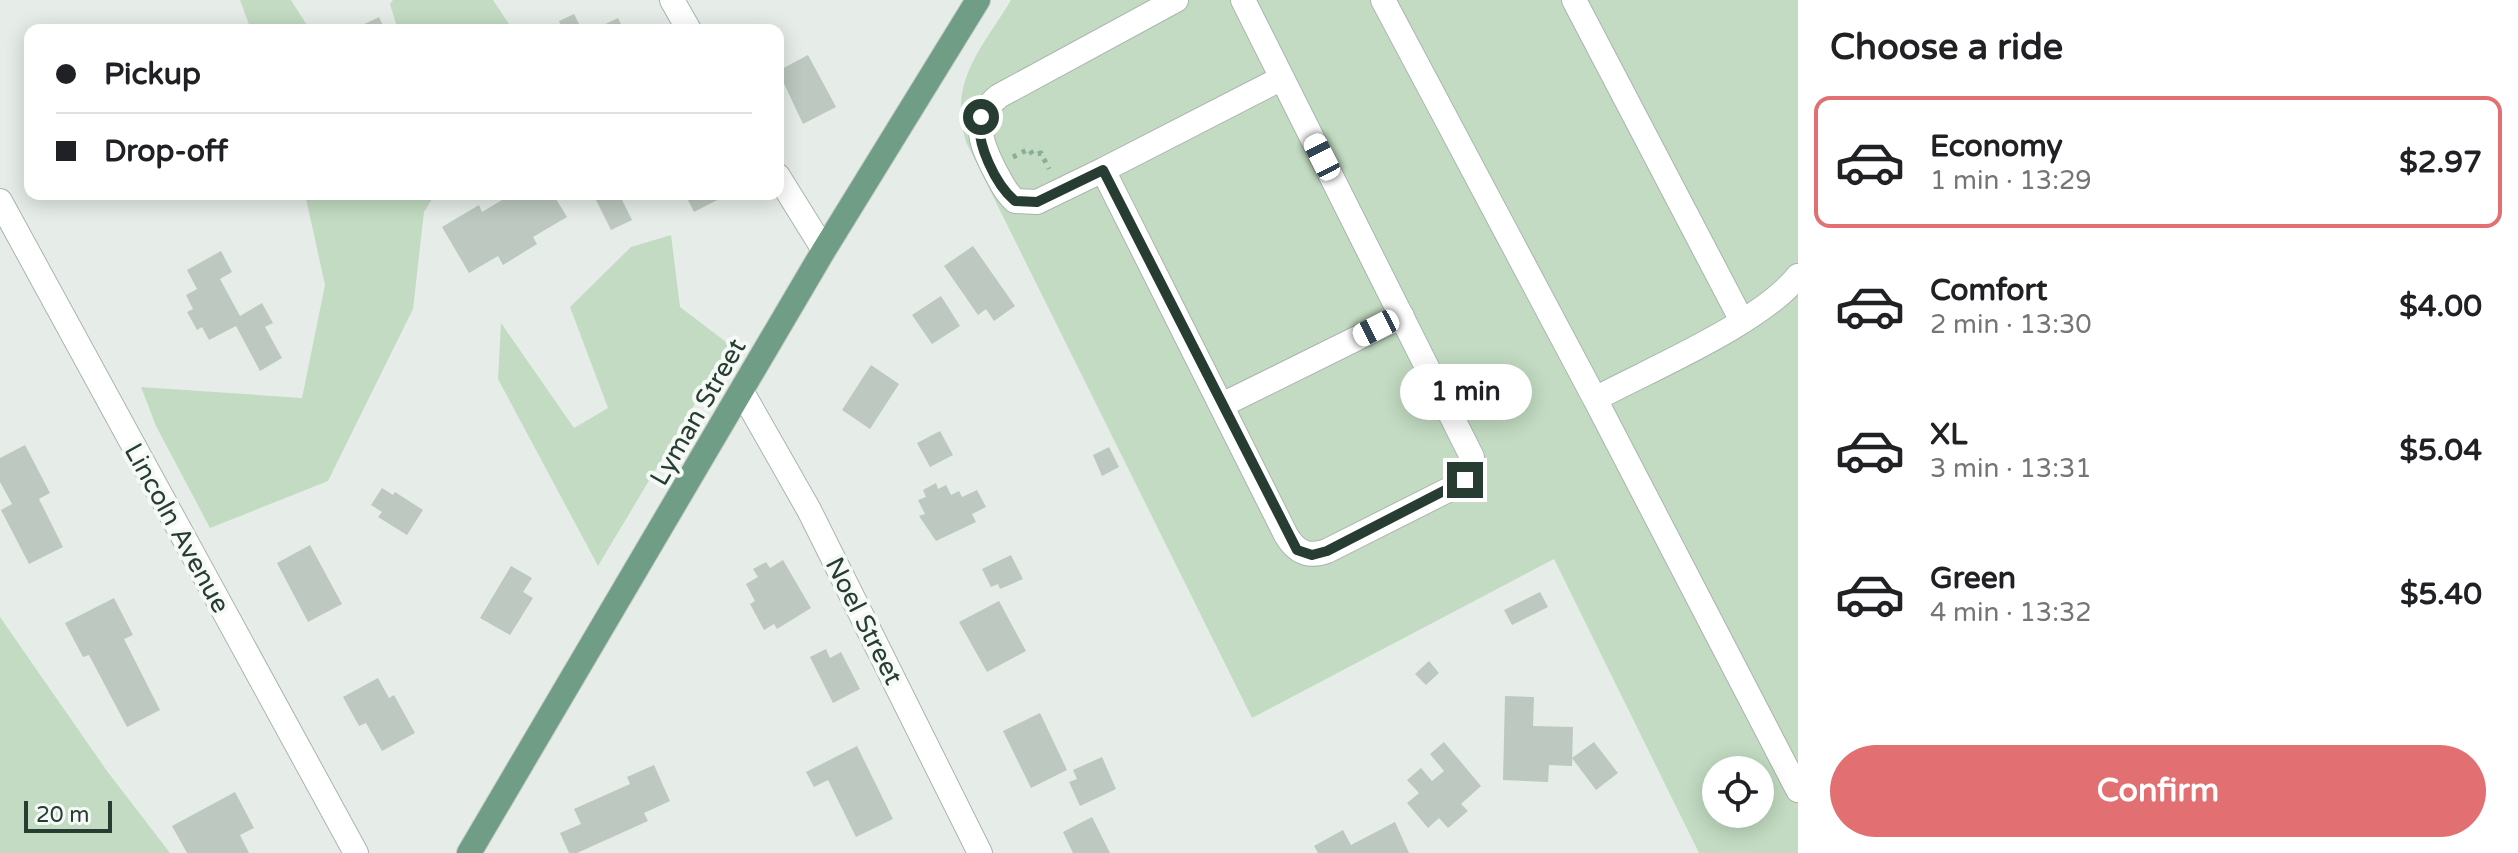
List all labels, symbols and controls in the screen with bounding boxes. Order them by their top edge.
text: Choose a ride [1830,26,2063,69]
text: Pickup [104,56,201,93]
route start [963,99,999,135]
icon: car [1834,126,1906,198]
text: Economy [1930,128,2063,165]
car [1300,130,1344,184]
text: Drop-off [104,133,228,170]
text: $2.97 [2399,144,2482,181]
text: 1 min · 13:29 [1930,165,2092,196]
icon: car [1834,270,1906,342]
text: Comfort [1930,272,2048,309]
text: $4.00 [2399,288,2482,325]
car [1349,306,1403,350]
text: 2 min · 13:30 [1930,309,2092,340]
street label: Lyman Street [643,333,753,491]
callout: 1 min [1399,364,1531,420]
text: 1 min [1431,376,1501,407]
icon: car [1834,414,1906,486]
text: XL [1930,416,1967,453]
text: $5.04 [2400,432,2482,469]
street label: Lincoln Avenue [118,438,236,618]
text: 3 min · 13:31 [1930,453,2092,484]
route end [1447,462,1483,498]
street label: Noel Street [819,552,909,690]
icon: car [1834,558,1906,630]
text: Green [1930,560,2016,597]
text: $5.40 [2400,576,2482,613]
text: 4 min · 13:32 [1930,597,2092,628]
button: Confirm [1830,745,2486,837]
map controls [1702,756,1774,828]
button: locate [1702,756,1774,828]
scale bar [24,797,112,833]
text: 20 m [36,802,90,828]

